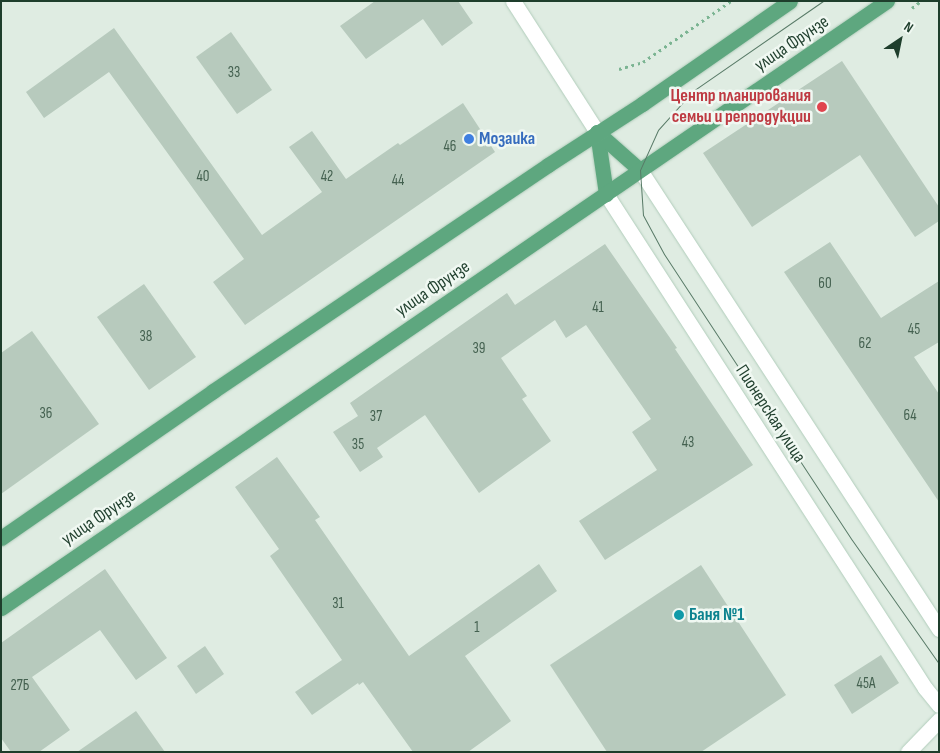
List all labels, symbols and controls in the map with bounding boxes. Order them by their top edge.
street label: улица Фрунзе [751,11,833,77]
north arrow [875,15,925,65]
text: N [901,18,917,36]
house number: 33 [228,64,240,82]
place label: Центр планирования семьи и репродукции [671,86,811,128]
marker: Центр планирования семьи и репродукции [815,100,829,114]
place label: Мозаика [479,128,535,150]
marker: Мозаика [463,133,475,145]
house number: 46 [444,138,456,156]
house number: 40 [197,168,209,186]
house number: 42 [321,168,333,186]
house number: 44 [392,172,404,190]
street label: улица Фрунзе [392,256,474,322]
house number: 60 [818,275,832,293]
house number: 41 [592,299,604,317]
house number: 45 [908,321,920,339]
house number: 38 [140,328,152,346]
house number: 62 [859,335,871,353]
house number: 39 [473,340,485,358]
street label: Пионерская улица [730,361,810,467]
house number: 36 [40,405,52,423]
house number: 64 [903,407,917,425]
house number: 37 [370,408,382,426]
house number: 43 [682,434,694,452]
house number: 35 [352,436,364,454]
street label: улица Фрунзе [58,485,140,551]
house number: 31 [332,595,344,613]
place label: Баня №1 [689,604,744,626]
marker: Баня №1 [673,609,685,621]
house number: 1 [474,619,480,637]
house number: 45А [857,675,875,693]
house number: 27Б [11,677,29,695]

